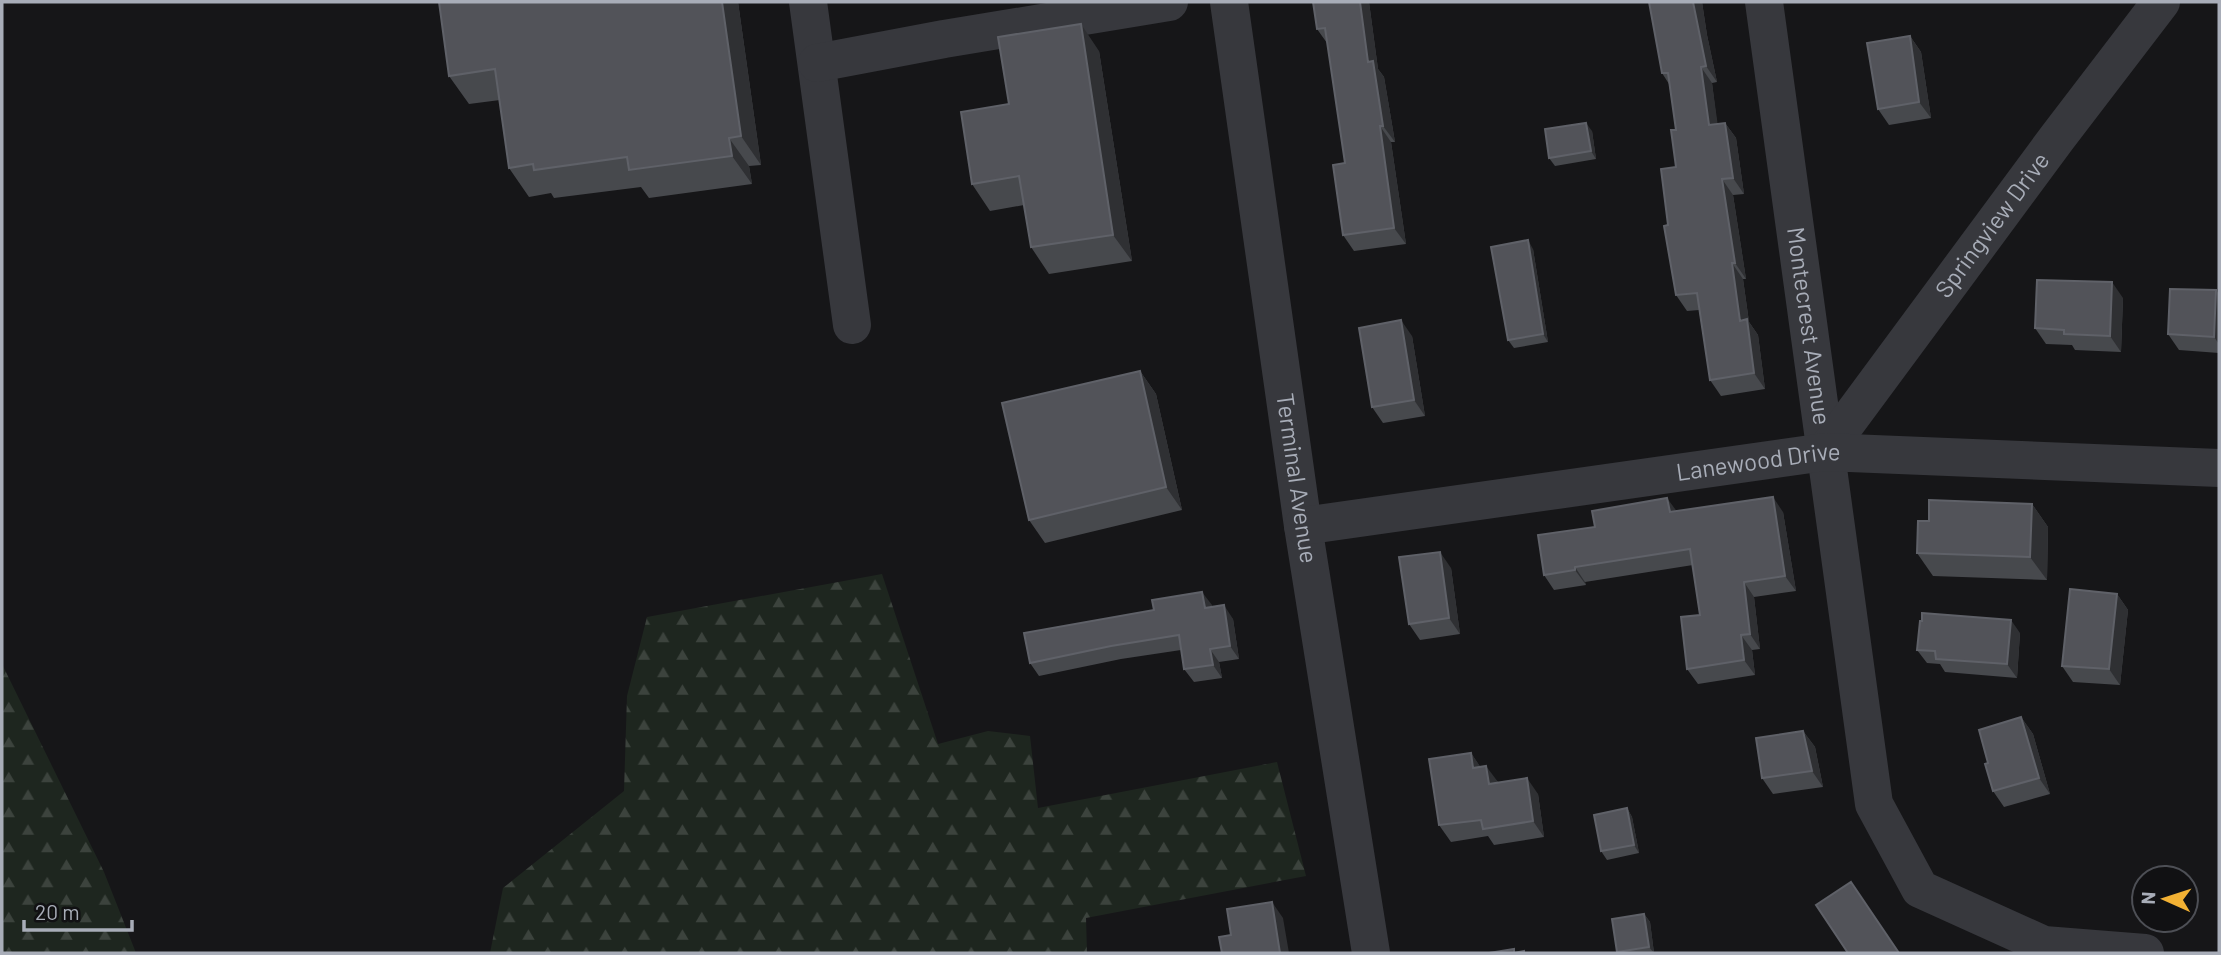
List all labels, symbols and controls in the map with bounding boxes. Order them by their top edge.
street label: Springview Drive [1928,146,2055,303]
street label: Montecrest Avenue [1782,225,1838,427]
street label: Terminal Avenue [1271,391,1325,565]
street label: Lanewood Drive [1674,436,1841,486]
north arrow [2130,864,2200,934]
scale bar [24,888,133,932]
text: N [2136,891,2159,905]
text: 20 m [35,899,80,924]

